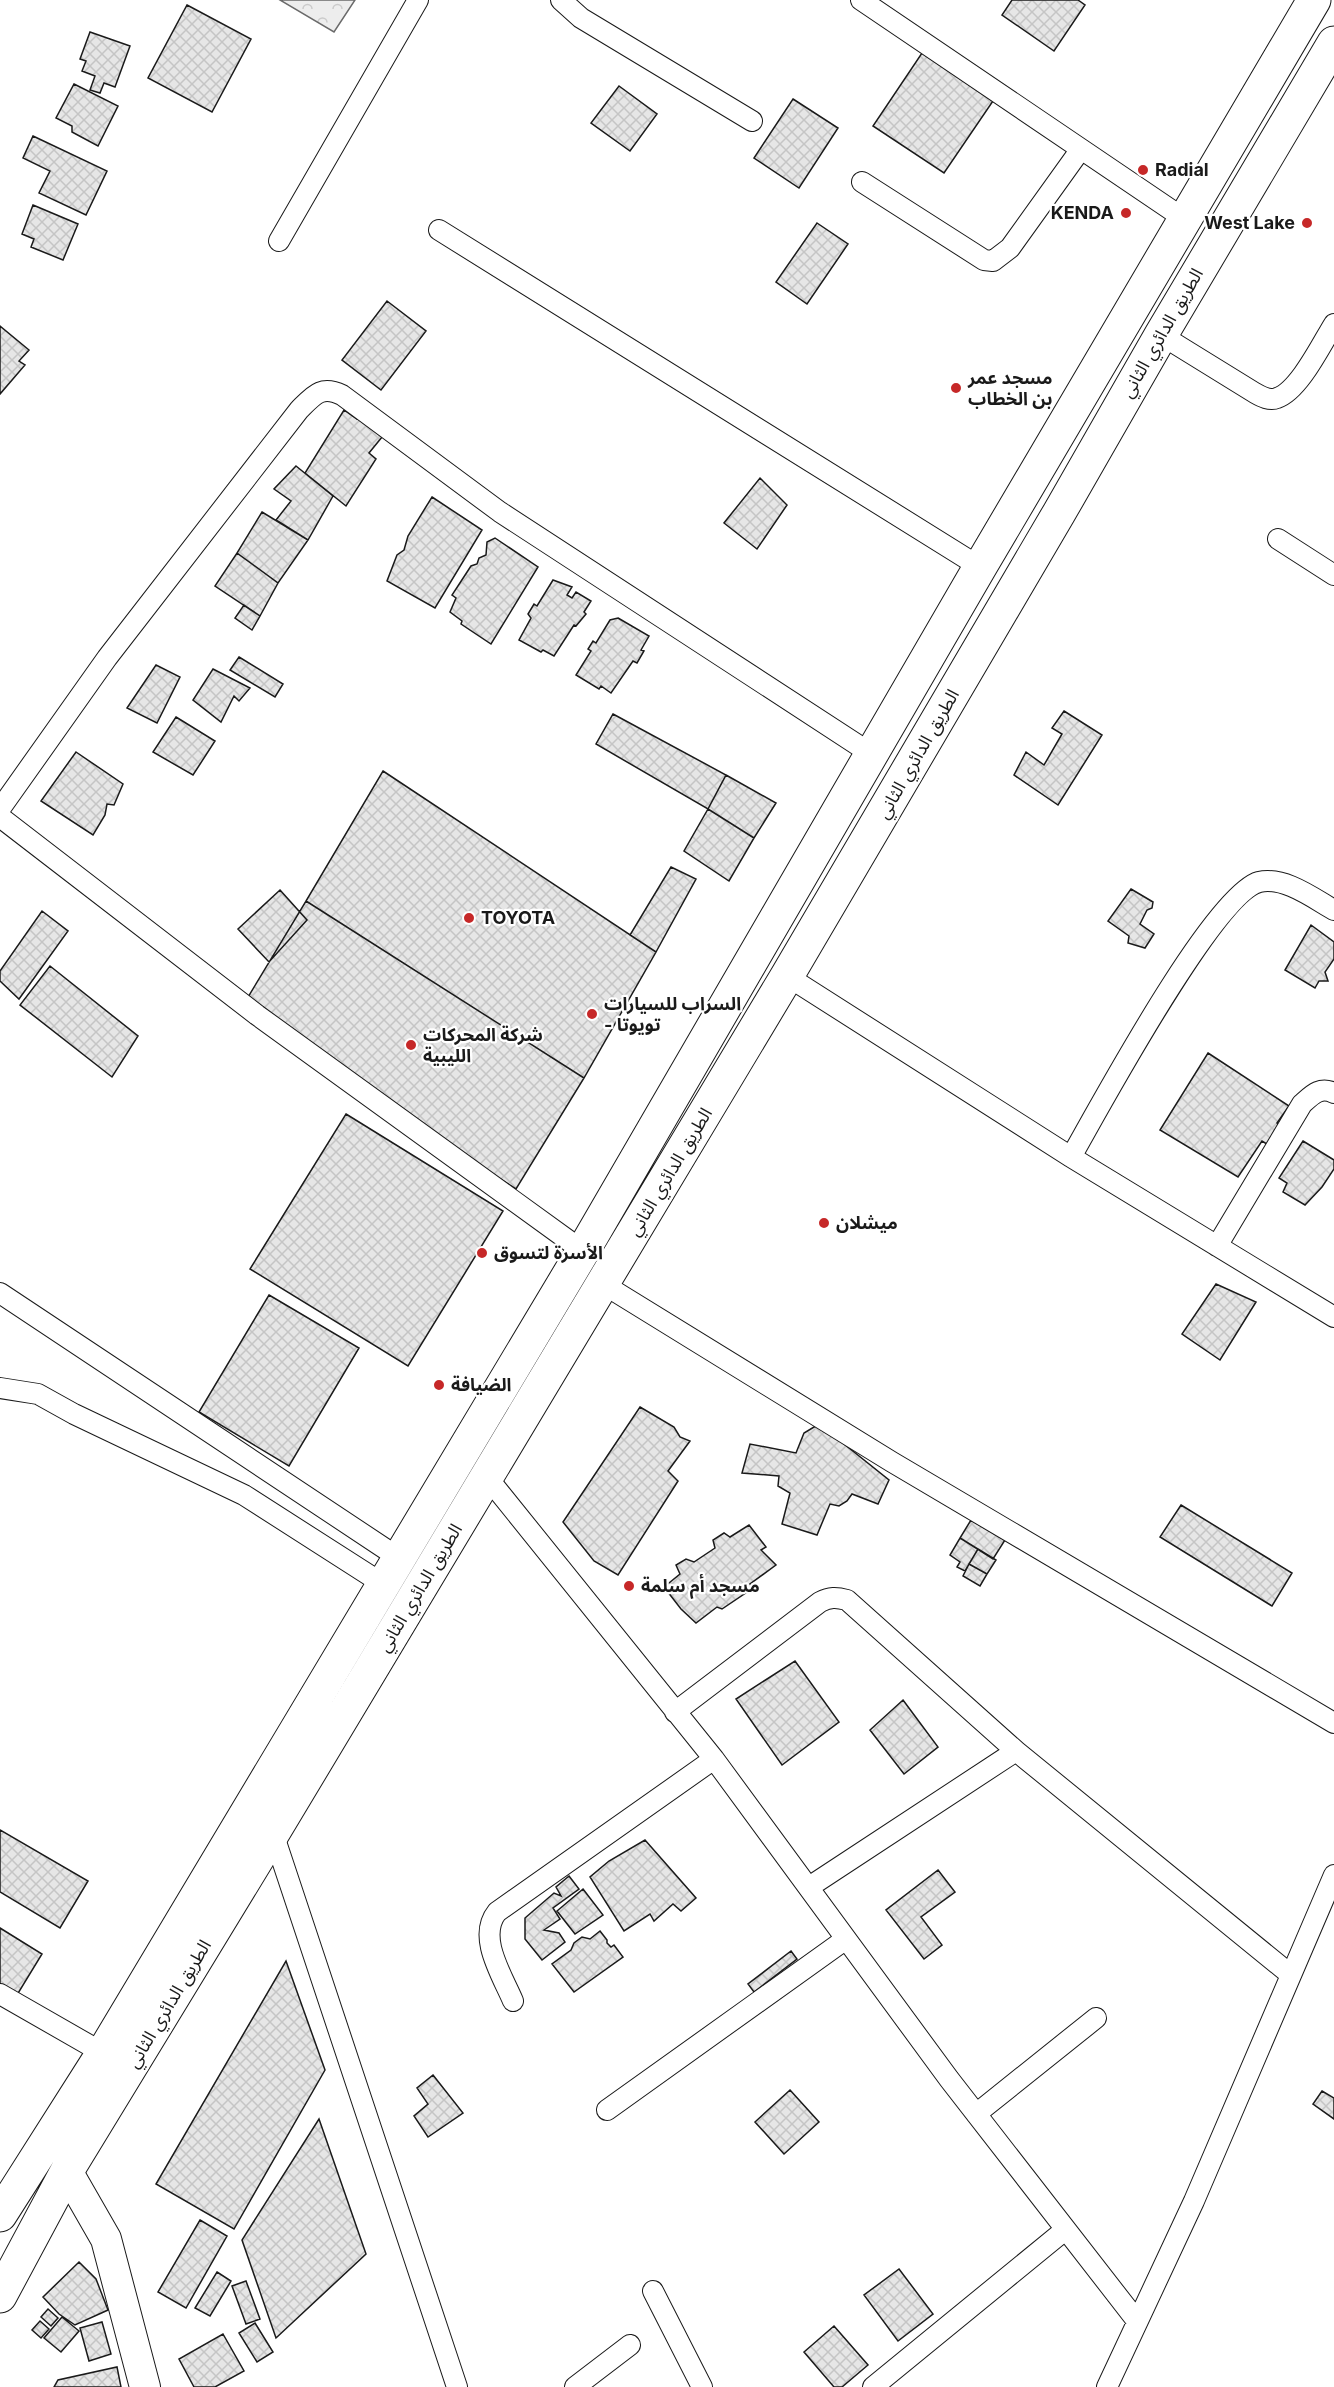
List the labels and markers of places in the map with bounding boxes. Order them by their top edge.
place label: Radial [1155,159,1209,180]
marker: Radial [1136,163,1150,177]
place label: KENDA [1051,202,1114,223]
marker: KENDA [1119,206,1133,220]
place label: West Lake [1204,212,1295,233]
marker: West Lake [1300,216,1314,230]
place label: مسجد عمر بن الخطاب [967,367,1053,409]
marker: مسجد عمر بن الخطاب [949,381,963,395]
place label: TOYOTA [481,907,555,928]
marker: TOYOTA [462,911,476,925]
place label: السراب للسيارات - تويوتا [604,993,741,1035]
marker: السراب للسيارات - تويوتا [585,1007,599,1021]
place label: شركة المحركات الليبية [423,1024,543,1066]
marker: شركة المحركات الليبية [404,1038,418,1052]
place label: ميشلان [836,1212,898,1233]
marker: ميشلان [817,1216,831,1230]
place label: الأسرة لتسوق [494,1242,603,1264]
marker: الأسرة لتسوق [475,1246,489,1260]
place label: الضيافة [451,1374,512,1395]
marker: الضيافة [432,1378,446,1392]
place label: مسجد أم سلمة [641,1573,760,1599]
marker: مسجد أم سلمة [622,1579,636,1593]

